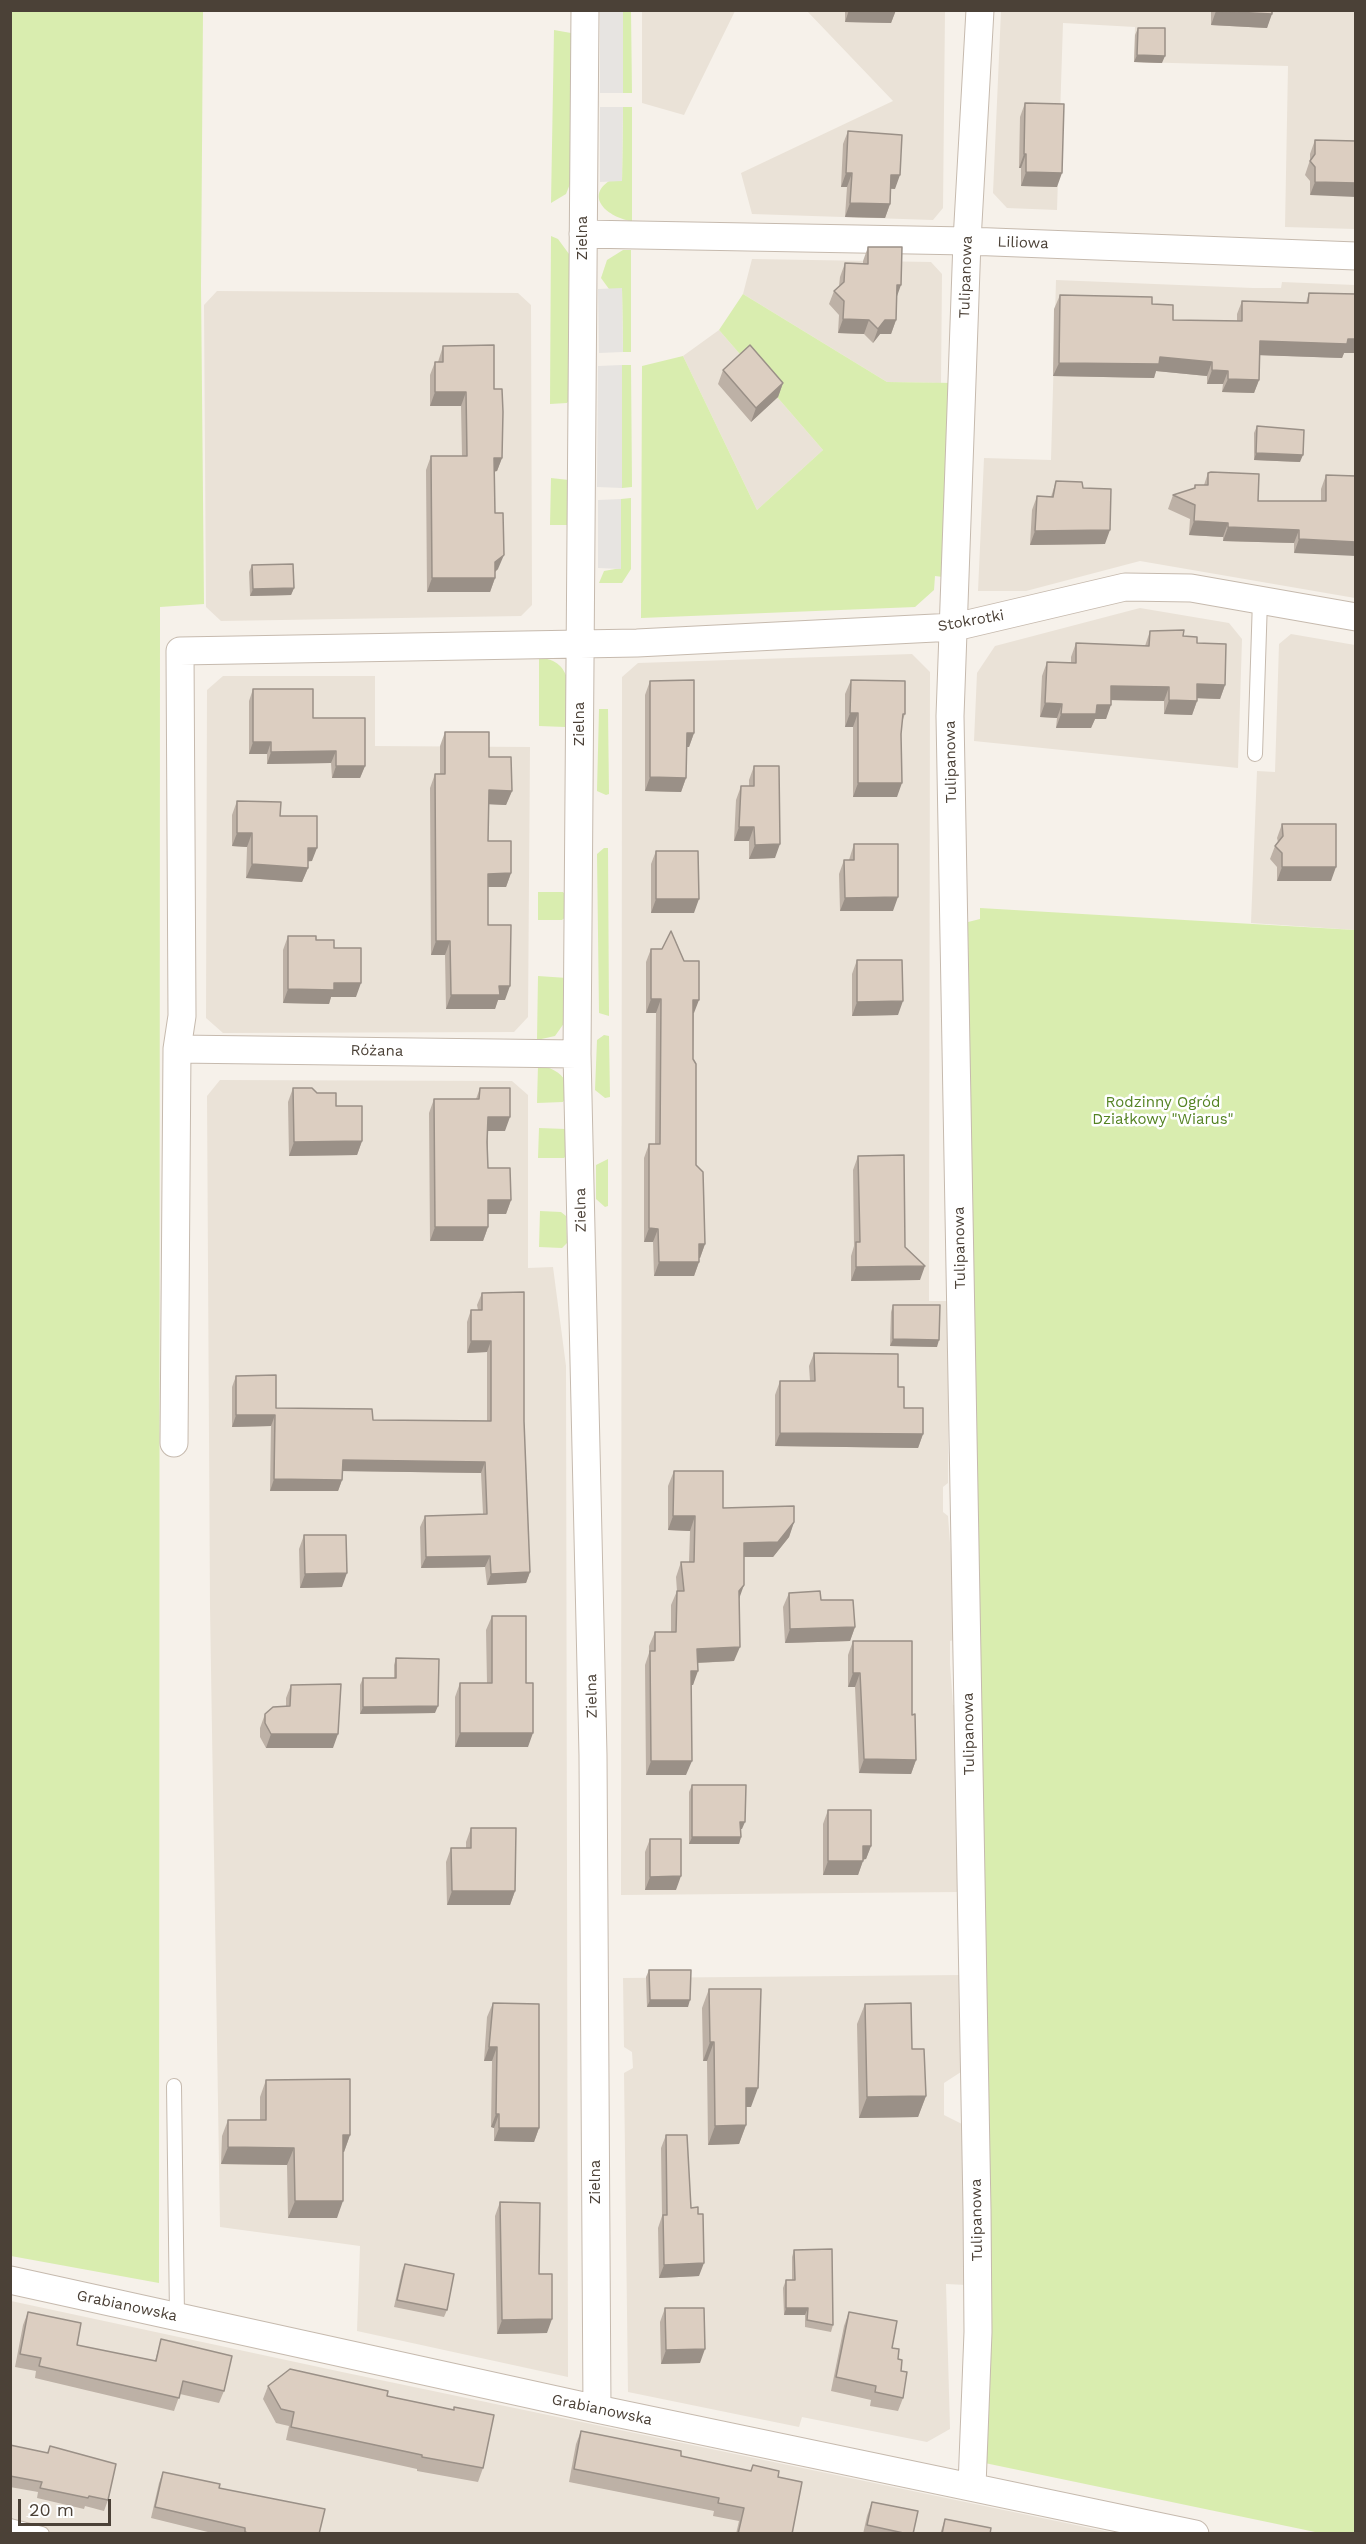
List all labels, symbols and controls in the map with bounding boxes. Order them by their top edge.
street label: Zielna [574,216,592,260]
street label: Liliowa [997,233,1049,253]
street label: Tulipanowa [956,235,976,319]
street label: Stokrotki [936,606,1006,636]
street label: Zielna [571,702,589,746]
street label: Tulipanowa [941,720,961,804]
street label: Różana [350,1042,404,1060]
park label: Rodzinny Ogród Działkowy "Wiarus" [1092,1094,1234,1129]
street label: Zielna [572,1188,590,1232]
street label: Tulipanowa [950,1206,970,1290]
street label: Zielna [583,1674,601,1718]
street label: Tulipanowa [959,1692,979,1776]
street label: Zielna [587,2160,605,2204]
street label: Tulipanowa [967,2178,987,2262]
street label: Grabianowska [75,2287,179,2325]
street label: Grabianowska [550,2391,654,2429]
scale bar [21,2487,114,2525]
text: 20 m [29,2499,74,2520]

